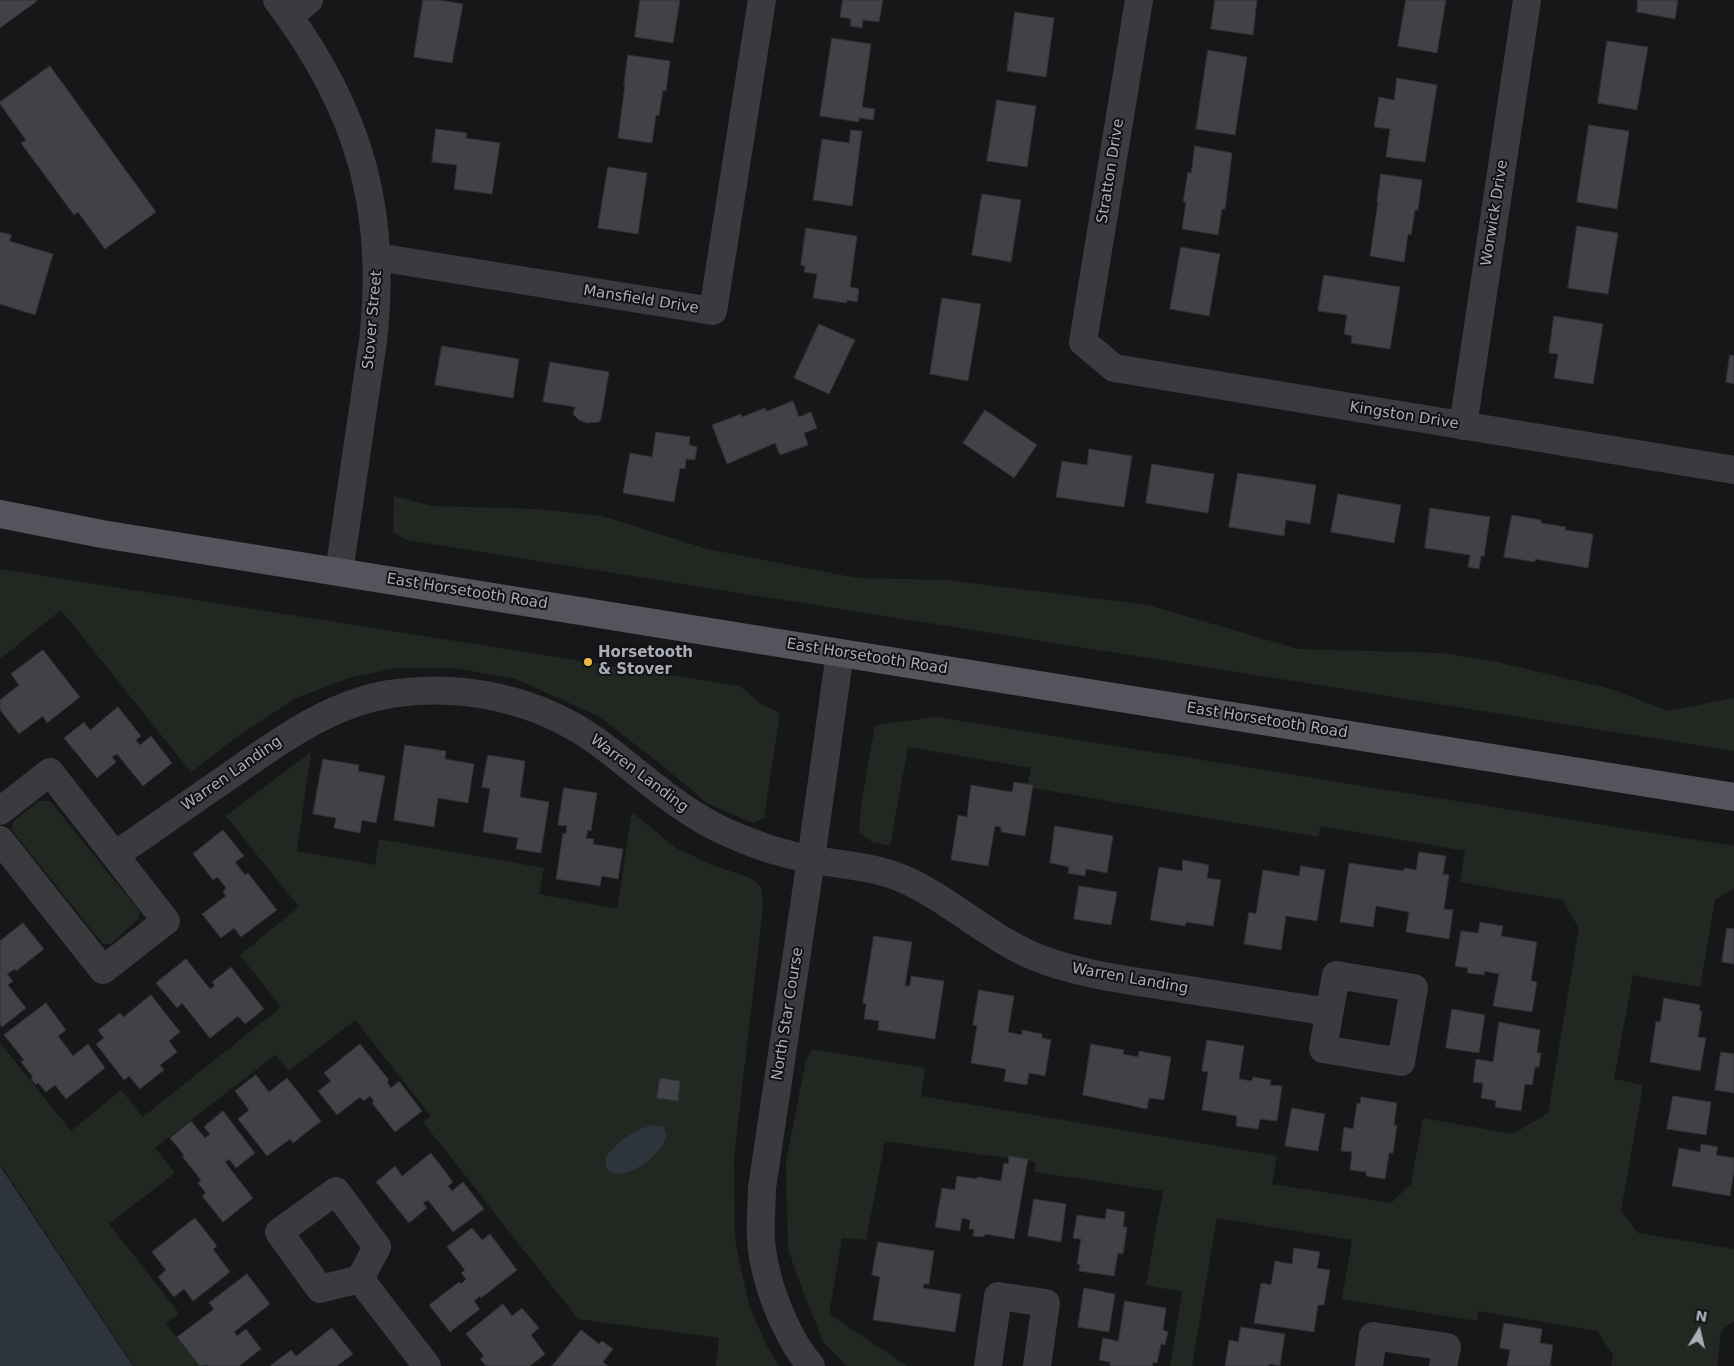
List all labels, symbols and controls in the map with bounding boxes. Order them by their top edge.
street label: Stratton Drive [1094,117,1128,225]
street label: Worwick Drive [1478,159,1512,267]
street label: Stover Street [360,270,386,370]
street label: Mansfield Drive [582,282,700,318]
street label: Kingston Drive [1348,398,1460,434]
street label: East Horsetooth Road [385,570,549,614]
street label: East Horsetooth Road [785,635,949,679]
place label: Horsetooth & Stover [598,644,693,679]
marker: Horsetooth & Stover [582,656,594,668]
street label: East Horsetooth Road [1185,699,1349,743]
street label: Warren Landing [586,731,692,817]
street label: Warren Landing [178,733,286,815]
street label: North Star Course [769,946,807,1082]
street label: Warren Landing [1070,960,1190,998]
north arrow [1674,1306,1724,1356]
text: N [1694,1307,1708,1325]

